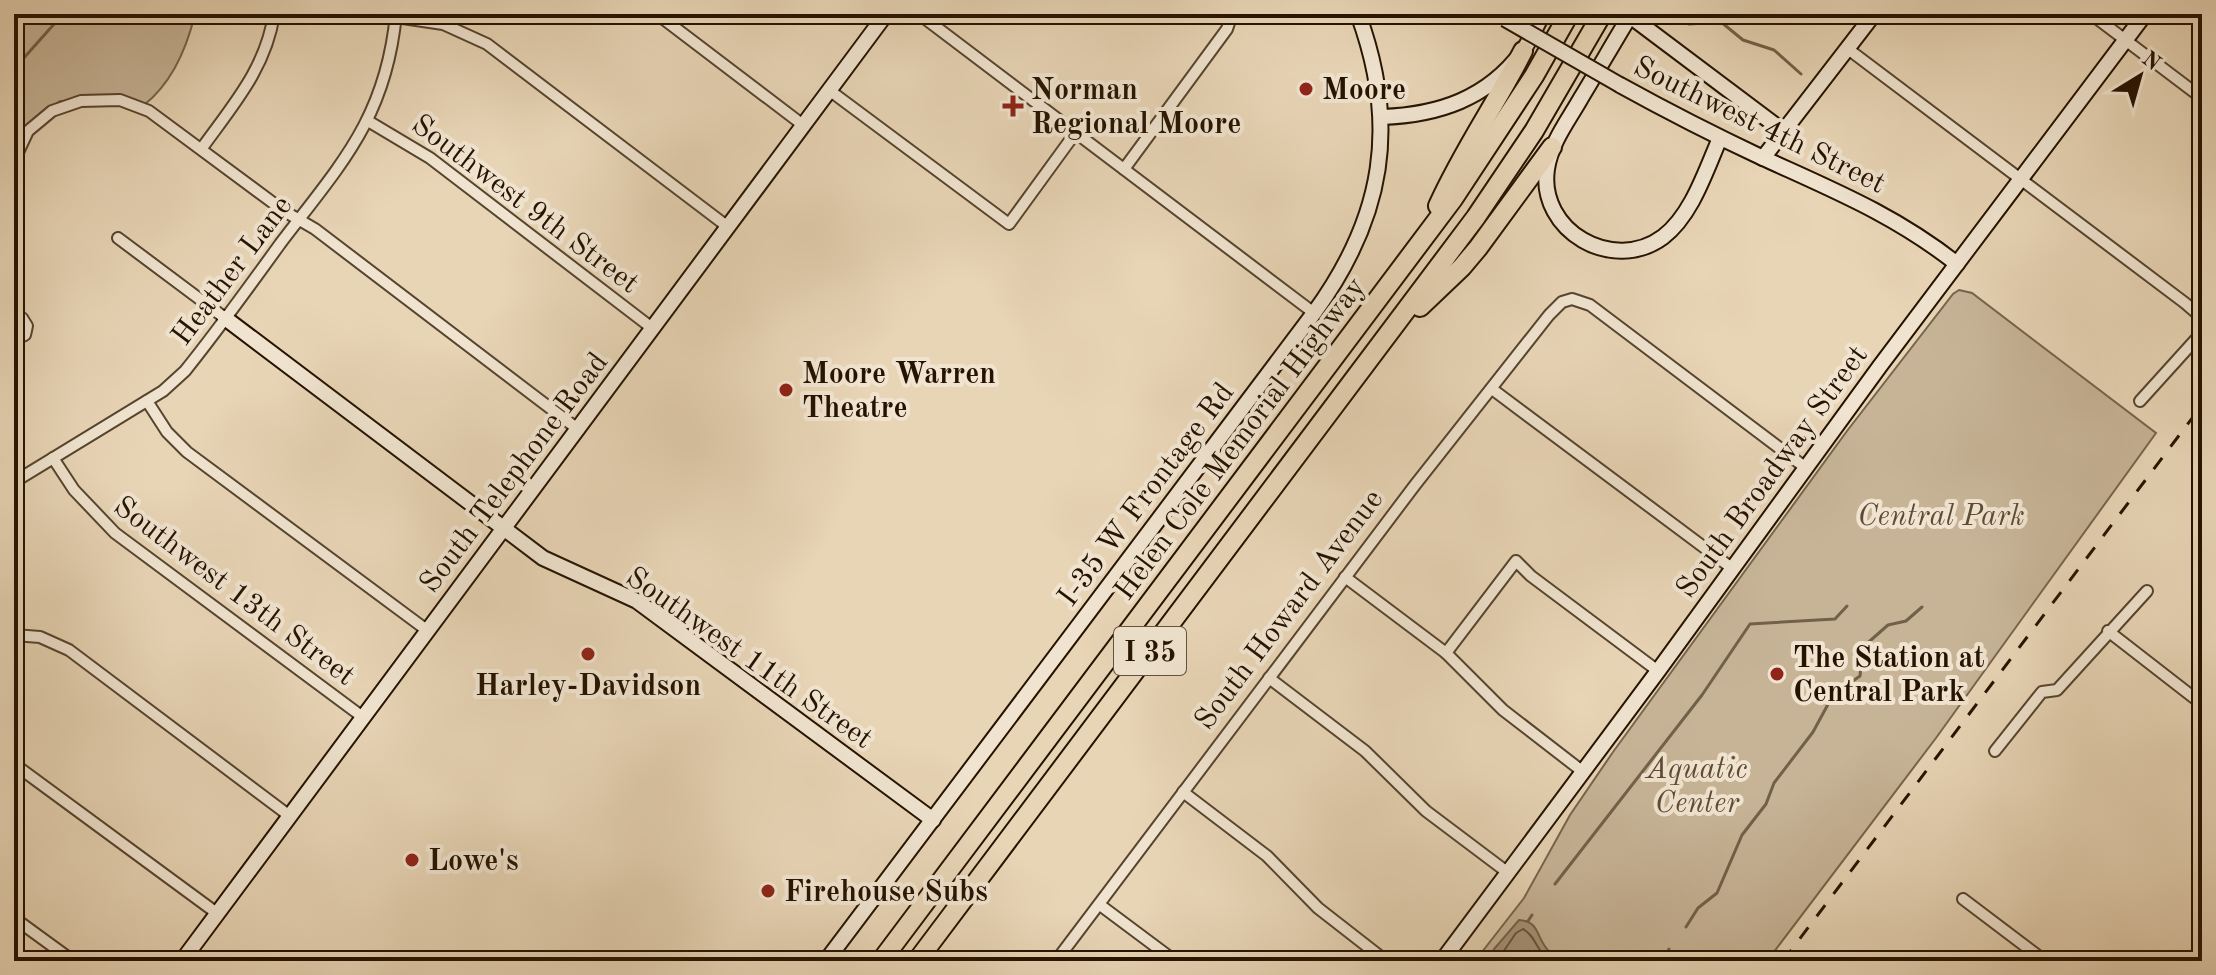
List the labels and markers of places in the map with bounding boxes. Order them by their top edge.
place label: Norman Regional Moore [1031,76,1241,140]
place label: Moore [1322,76,1406,106]
marker: Moore [1297,80,1315,98]
marker: Norman Regional Moore [1002,95,1024,117]
place label: Moore Warren Theatre [802,360,996,424]
marker: Moore Warren Theatre [777,381,795,399]
place label: The Station at Central Park [1793,644,1985,708]
marker: Harley-Davidson [579,645,597,663]
marker: The Station at Central Park [1768,665,1786,683]
place label: Harley-Davidson [475,672,701,702]
place label: Lowe's [428,847,519,877]
marker: Lowe's [403,851,421,869]
place label: Firehouse Subs [784,878,988,908]
marker: Firehouse Subs [759,882,777,900]

